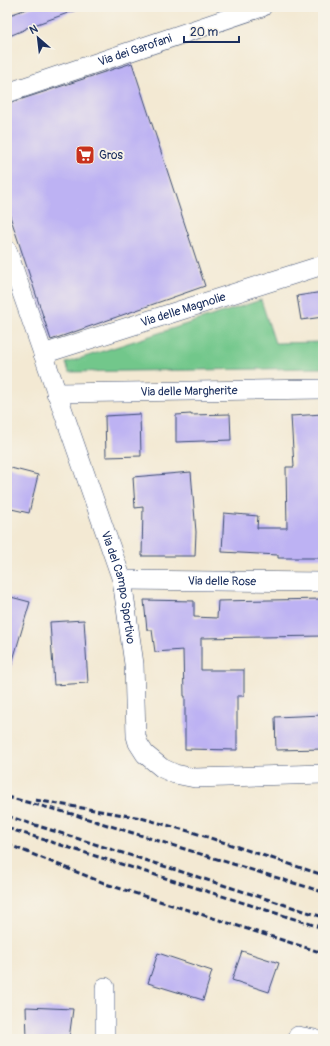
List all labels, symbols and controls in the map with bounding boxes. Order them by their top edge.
north arrow [18,18,58,58]
scale bar [184,18,239,44]
text: N [27,22,40,37]
text: 20 m [190,25,219,40]
street label: Via dei Garofani [96,30,174,69]
supermarket icon: Gros [74,144,96,166]
place label: Gros [99,148,123,163]
street label: Via delle Magnolie [139,289,228,330]
street label: Via delle Margherite [140,383,238,399]
street label: Via del Campo Sportivo [98,529,139,645]
street label: Via delle Rose [188,573,256,589]

